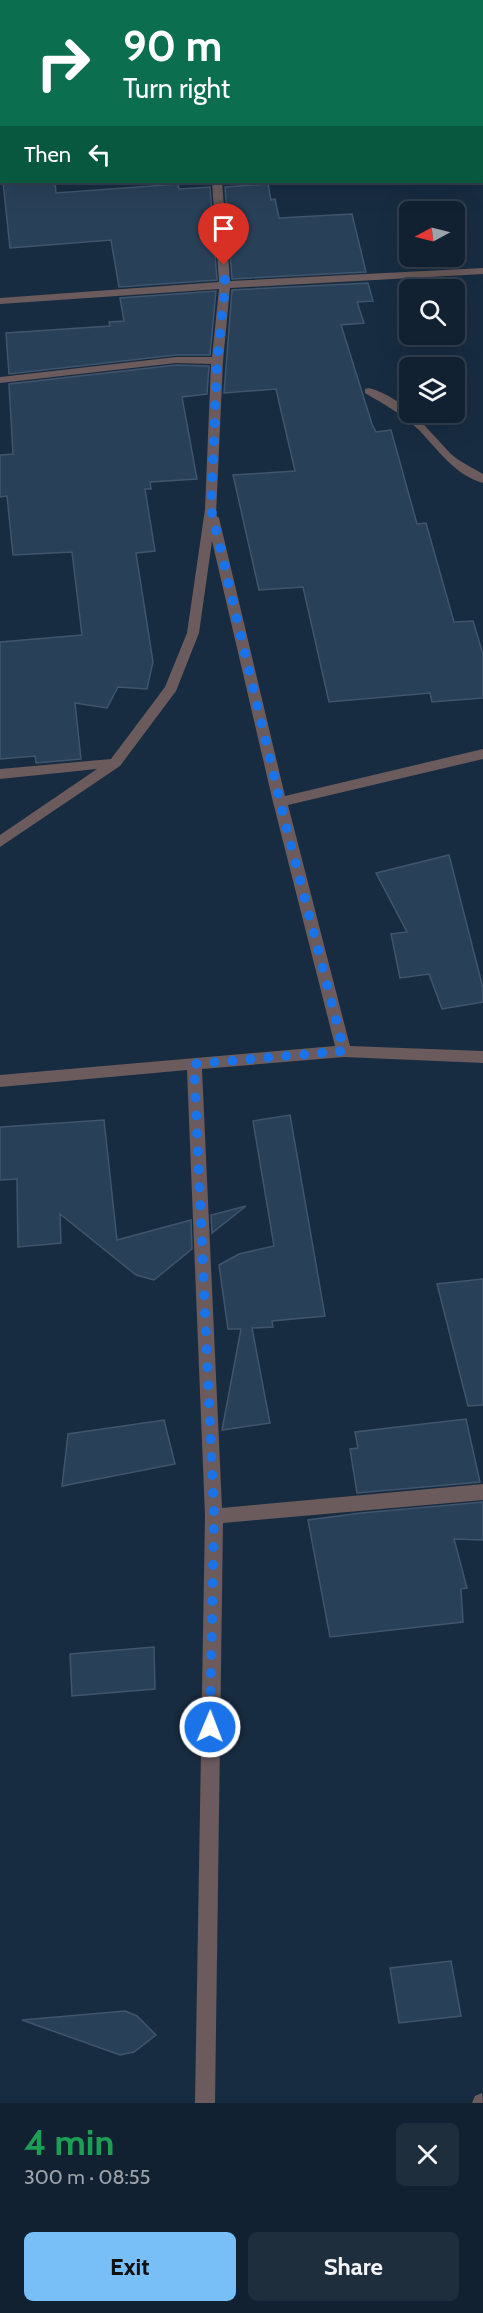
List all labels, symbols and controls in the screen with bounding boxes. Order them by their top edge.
text: 90 m [123,20,222,72]
icon: right [24,24,102,102]
text: Turn right [123,72,230,105]
icon: left [83,138,116,171]
text: Then [24,141,71,168]
north arrow [399,201,465,267]
map controls [399,201,465,423]
pin [198,203,249,265]
icon: arrive [207,212,240,245]
button: search [399,279,465,345]
button: layers [399,357,465,423]
position arrow [178,1695,242,1759]
text: 4 min [24,2120,114,2164]
button: close [396,2123,459,2186]
text: 300 m · 08:55 [24,2165,150,2189]
button: Exit [24,2232,236,2301]
button: Share [248,2232,459,2301]

